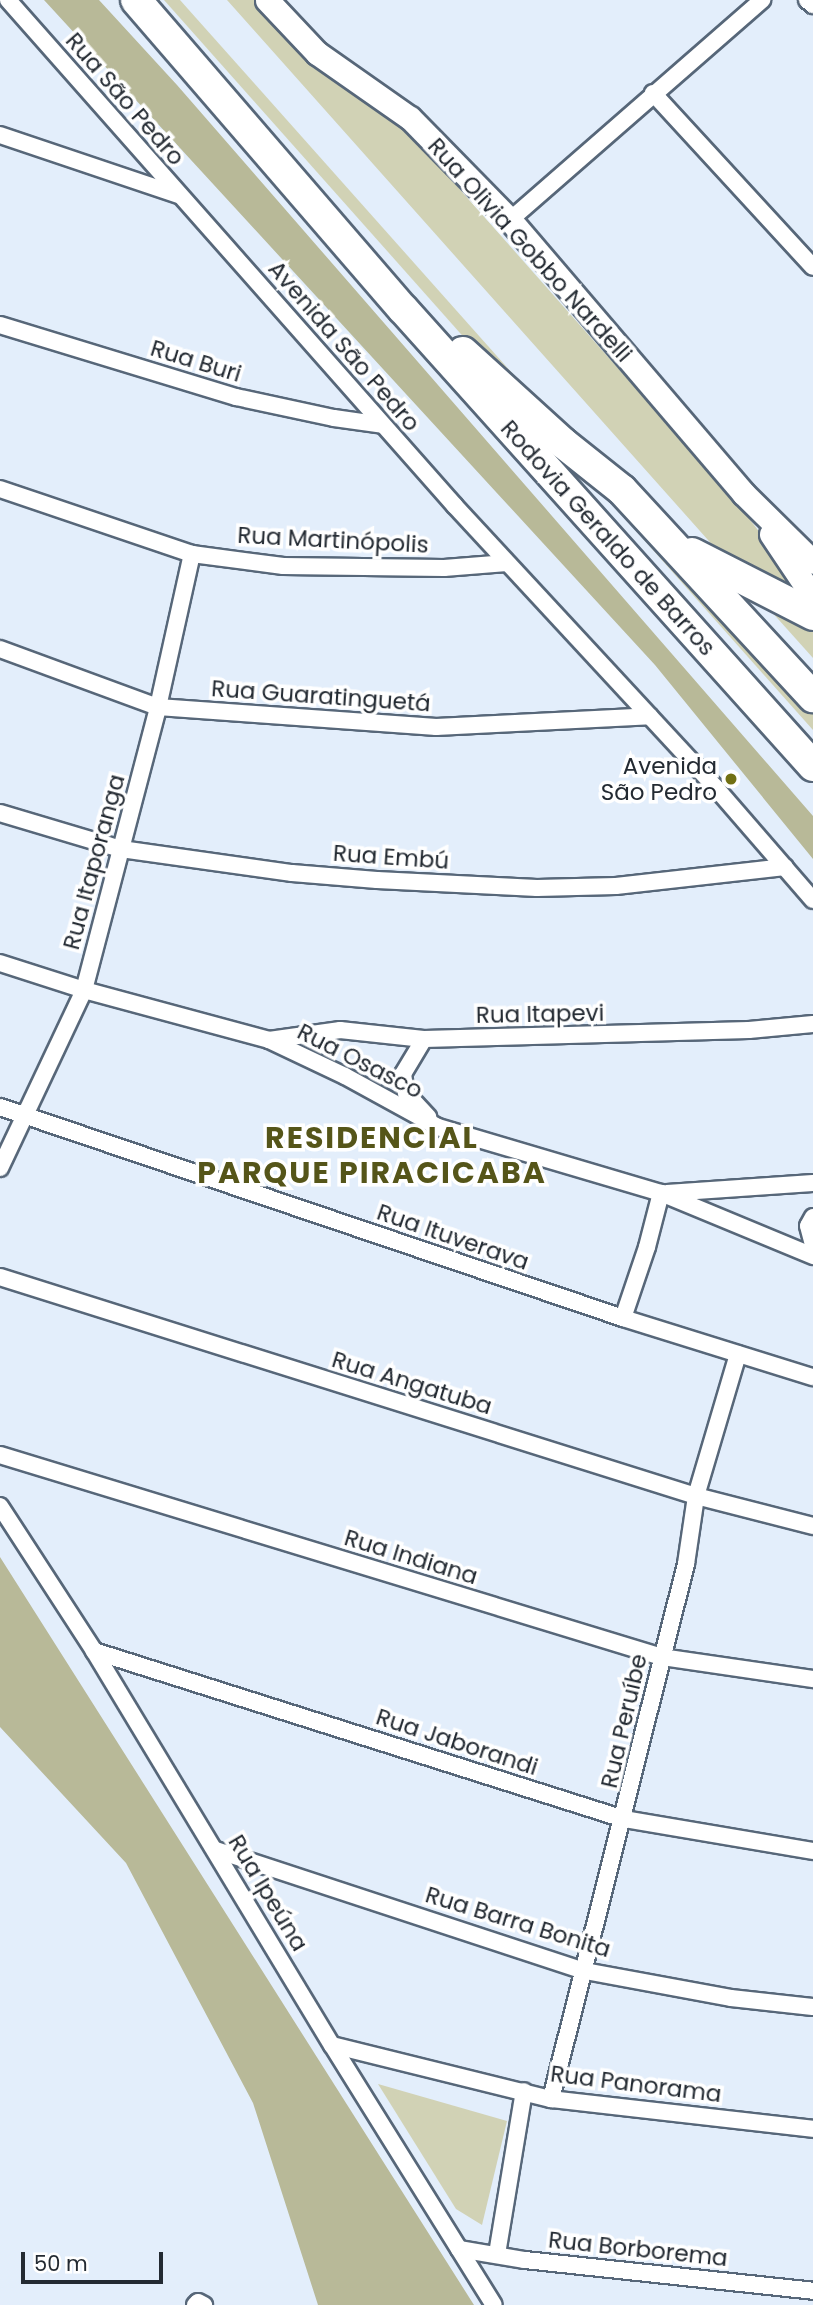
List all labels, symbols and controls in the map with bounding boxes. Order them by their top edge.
street label: Rua São Pedro [60,27,190,171]
street label: Rua Olivia Gobbo Nardelli [422,132,638,368]
street label: Avenida São Pedro [263,255,425,437]
street label: Rua Buri [147,334,245,388]
street label: Rodovia Geraldo de Barros [495,415,721,661]
street label: Rua Martinópolis [237,521,429,559]
street label: Rua Guaratinguetá [210,675,432,717]
place label: Avenida São Pedro [601,752,717,806]
street label: Rua Itaporanga [57,771,131,953]
marker: Avenida São Pedro [723,771,739,787]
street label: Rua Embú [332,839,450,875]
street label: Rua Itapevi [476,999,604,1029]
street label: Rua Osasco [293,1018,427,1104]
district label: RESIDENCIAL PARQUE PIRACICABA [199,1120,545,1190]
street label: Rua Ituverava [373,1198,533,1276]
street label: Rua Angatuba [329,1346,495,1420]
street label: Rua Indiana [341,1524,481,1590]
street label: Rua Peruíbe [595,1651,653,1791]
street label: Rua Jaborandi [373,1703,541,1781]
street label: Rua Ipeúna [222,1830,314,1956]
street label: Rua Barra Bonita [422,1881,614,1963]
street label: Rua Panorama [549,2060,723,2108]
street label: Rua Borborema [547,2226,729,2272]
scale bar [24,2238,166,2282]
text: 50 m [34,2249,88,2278]

